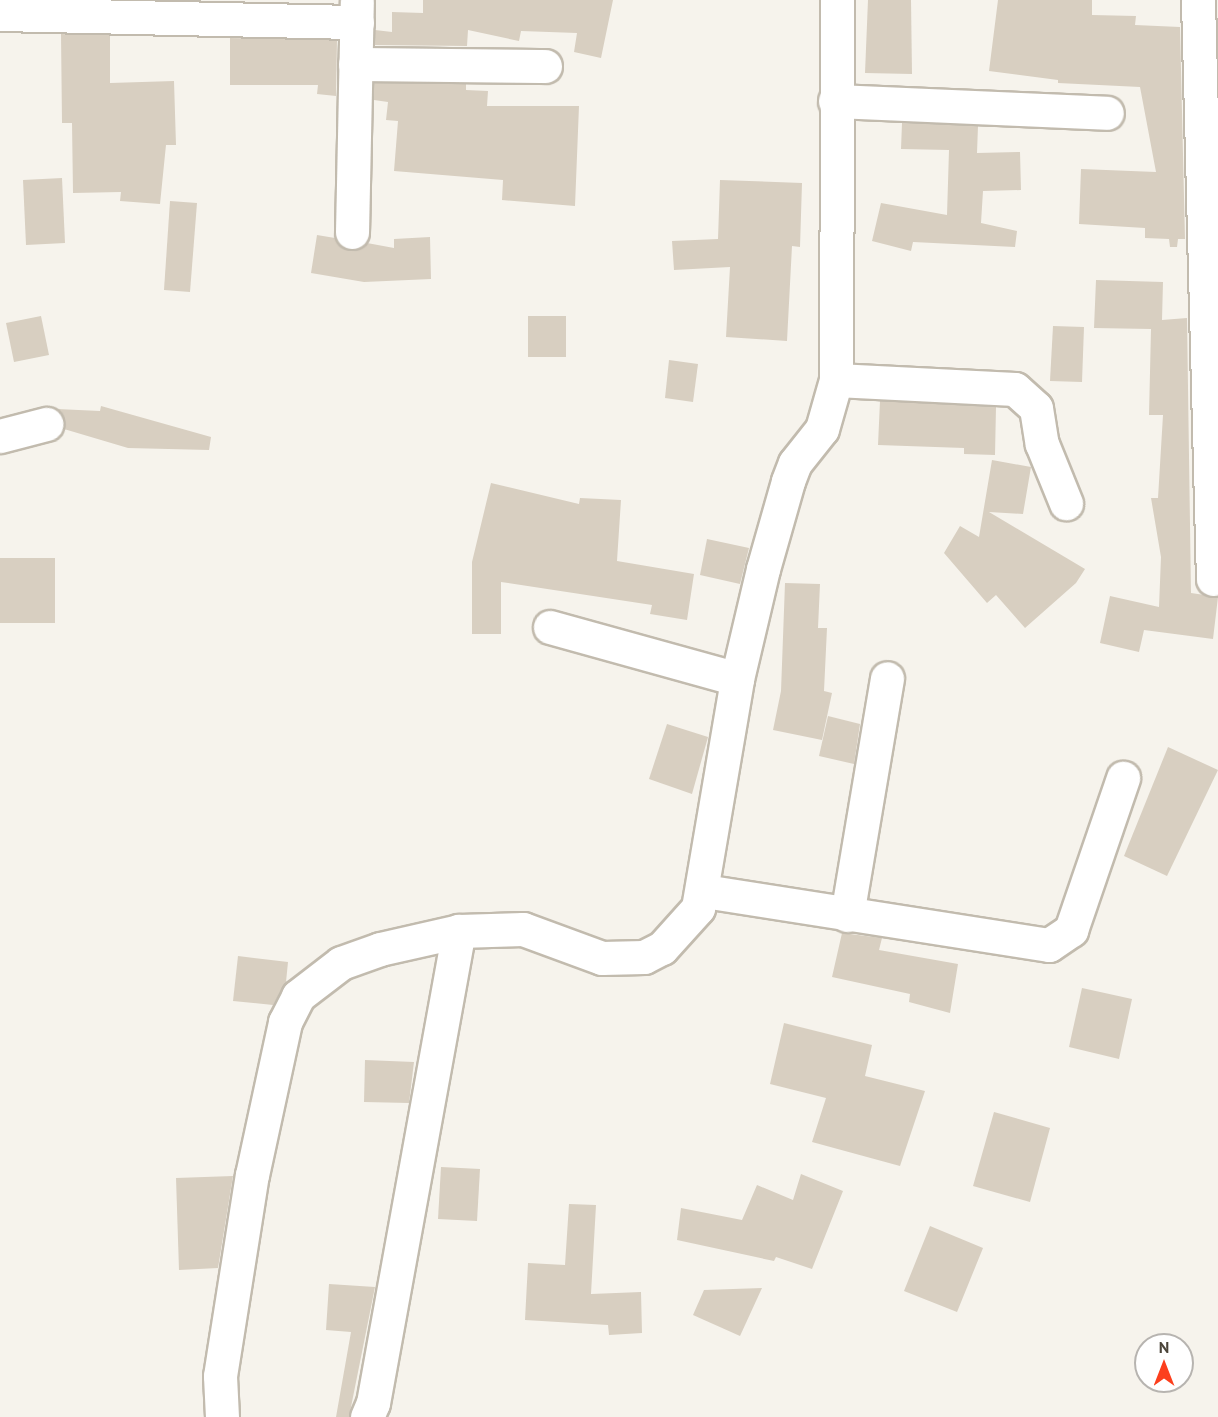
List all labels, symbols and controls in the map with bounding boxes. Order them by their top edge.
north arrow [1134,1333,1194,1393]
text: N [1159,1337,1169,1357]

